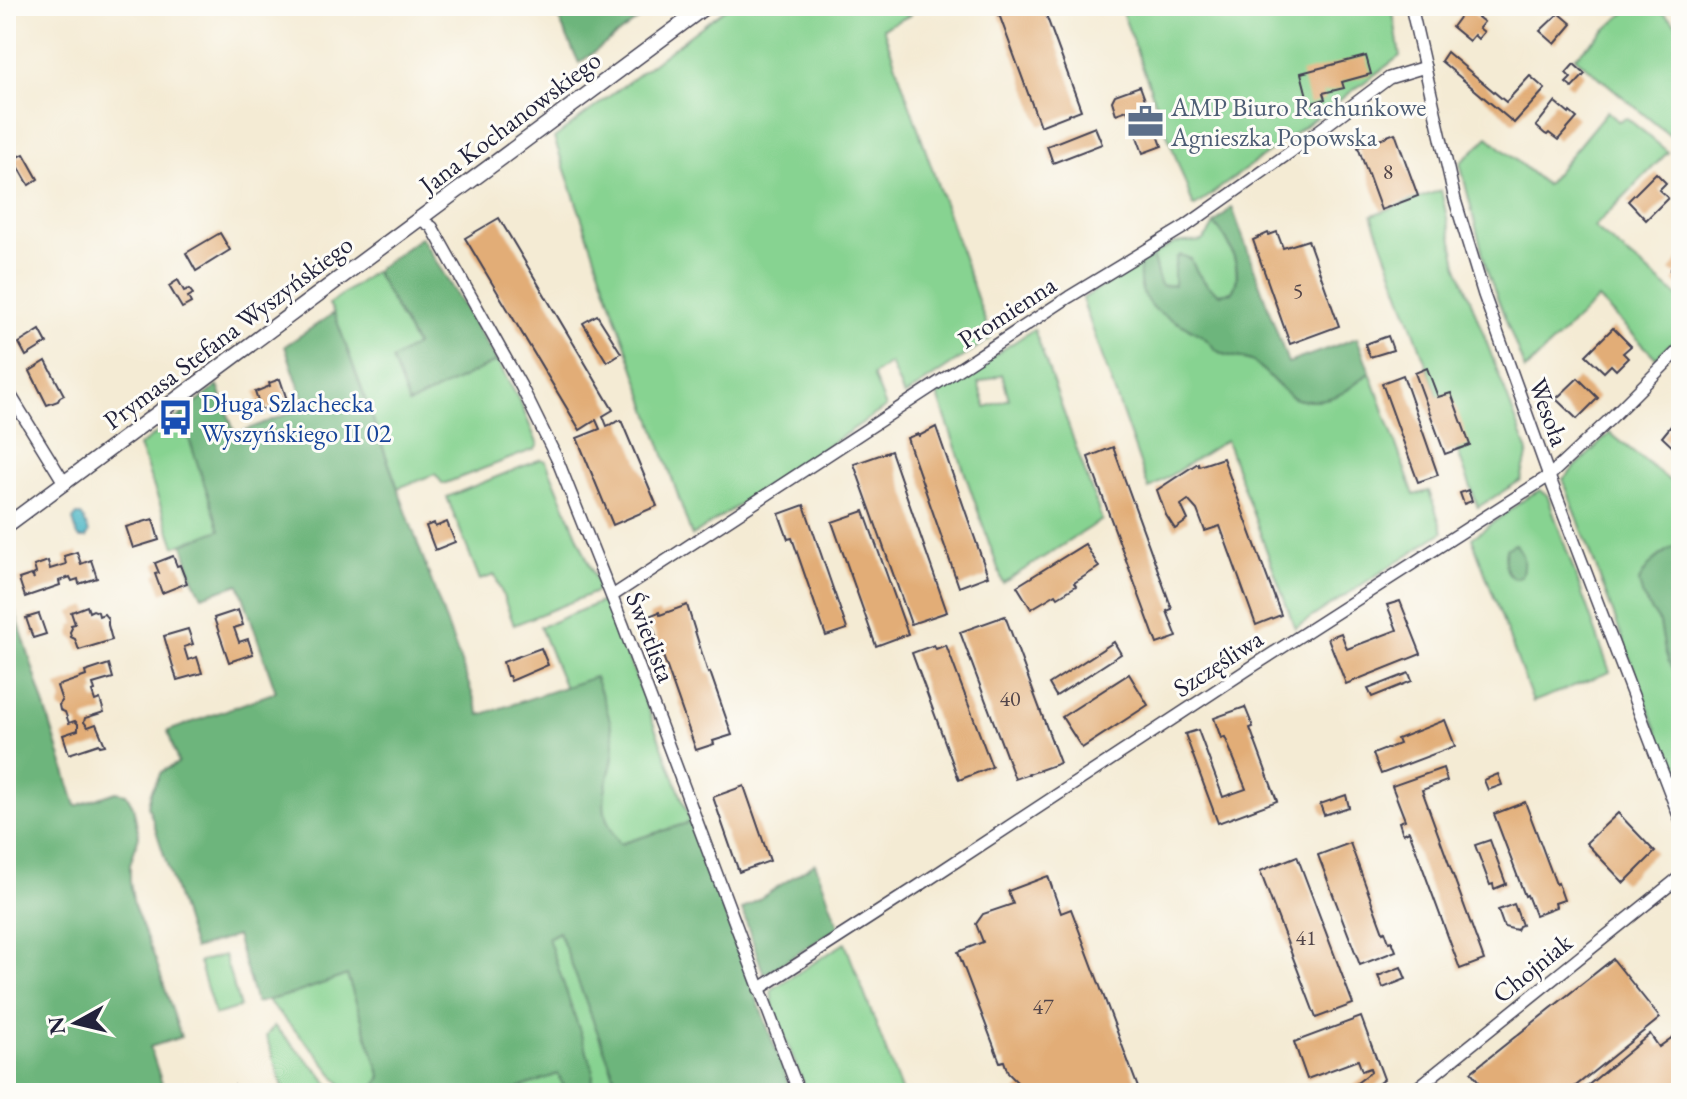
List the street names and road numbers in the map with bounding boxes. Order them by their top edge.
street label: Jana Kochanowskiego [411,43,608,203]
street label: Prymasa Stefana Wyszyńskiego [96,227,360,437]
street label: Promienna [951,267,1063,356]
street label: Wesoła [1521,373,1577,451]
street label: Świetlista [618,587,684,688]
street label: Szczęśliwa [1167,621,1270,705]
street label: Chojniak [1485,925,1580,1011]

